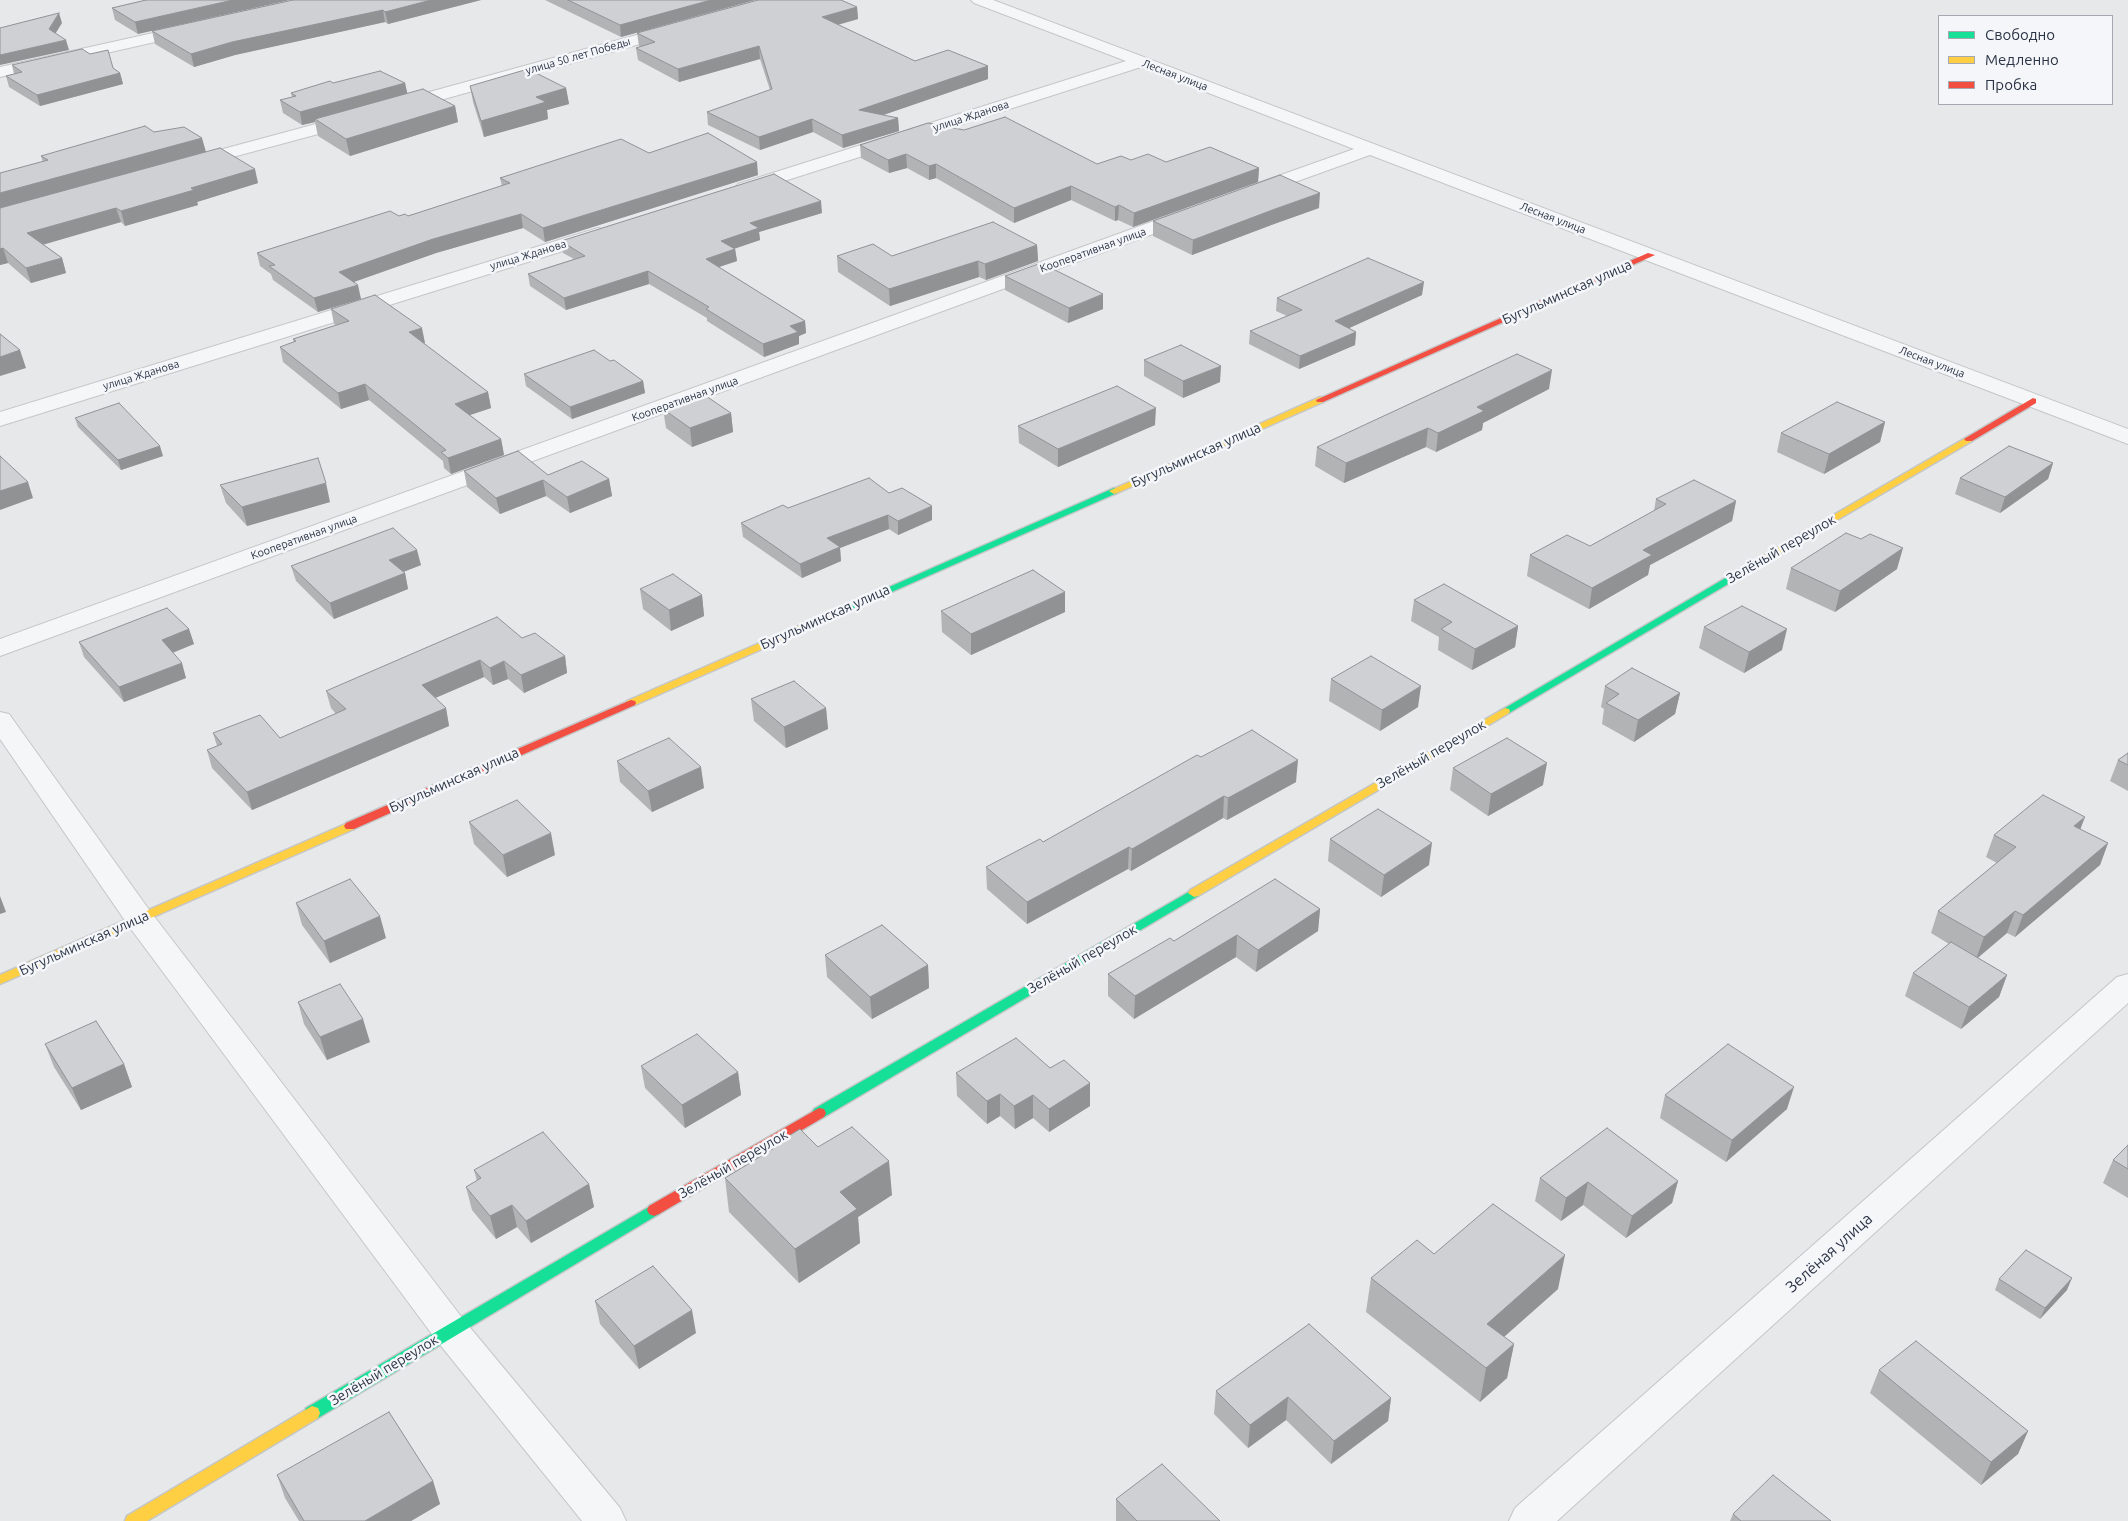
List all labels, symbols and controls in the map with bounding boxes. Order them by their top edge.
legend [1938,15,2113,105]
text: Свободно [1985,26,2055,43]
street label: улица 50 лет Победы [524,35,632,77]
text: Медленно [1985,51,2059,68]
street label: Лесная улица [1140,56,1210,94]
text: Пробка [1985,76,2037,93]
street label: улица Жданова [931,98,1011,134]
street label: Лесная улица [1518,199,1588,237]
street label: Кооперативная улица [1038,225,1148,275]
street label: улица Жданова [488,237,568,273]
street label: Бугульминская улица [1500,256,1634,328]
street label: Лесная улица [1897,343,1967,381]
street label: улица Жданова [101,357,181,393]
street label: Кооперативная улица [630,374,740,424]
street label: Бугульминская улица [1129,419,1263,491]
street label: Зелёный переулок [1723,511,1839,587]
street label: Кооперативная улица [249,512,359,562]
street label: Бугульминская улица [758,581,892,653]
street label: Зелёный переулок [1373,716,1489,792]
street label: Бугульминская улица [387,744,521,816]
street label: Бугульминская улица [17,907,151,979]
street label: Зелёный переулок [1024,921,1140,997]
street label: Зелёный переулок [675,1126,791,1202]
street label: Зелёная улица [1782,1209,1876,1297]
street label: Зелёный переулок [327,1331,441,1409]

